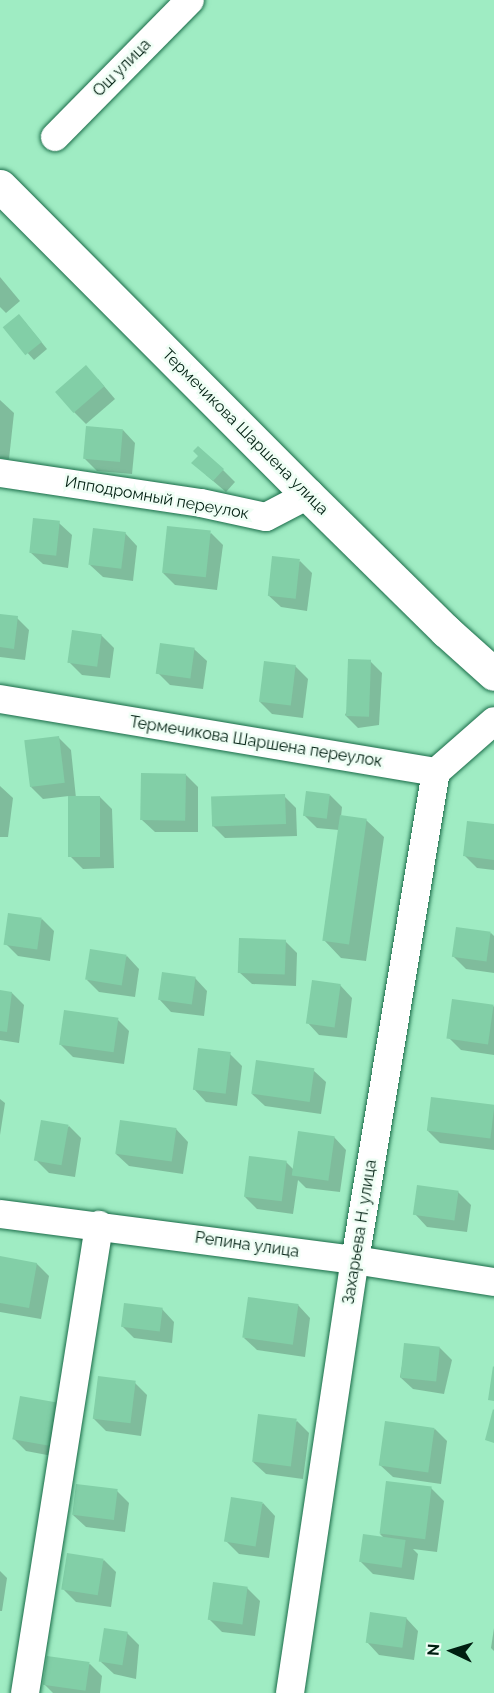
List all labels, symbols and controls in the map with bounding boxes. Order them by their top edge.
street label: Ош улица [89,35,155,101]
street label: Термечикова Шаршена улица [158,345,332,519]
street label: Ипподромный переулок [63,472,251,524]
street label: Термечикова Шаршена переулок [128,713,384,771]
street label: Захарьева Н. улица [339,1158,381,1306]
street label: Репина улица [194,1228,300,1262]
north arrow [422,1621,482,1681]
text: N [424,1643,443,1656]

